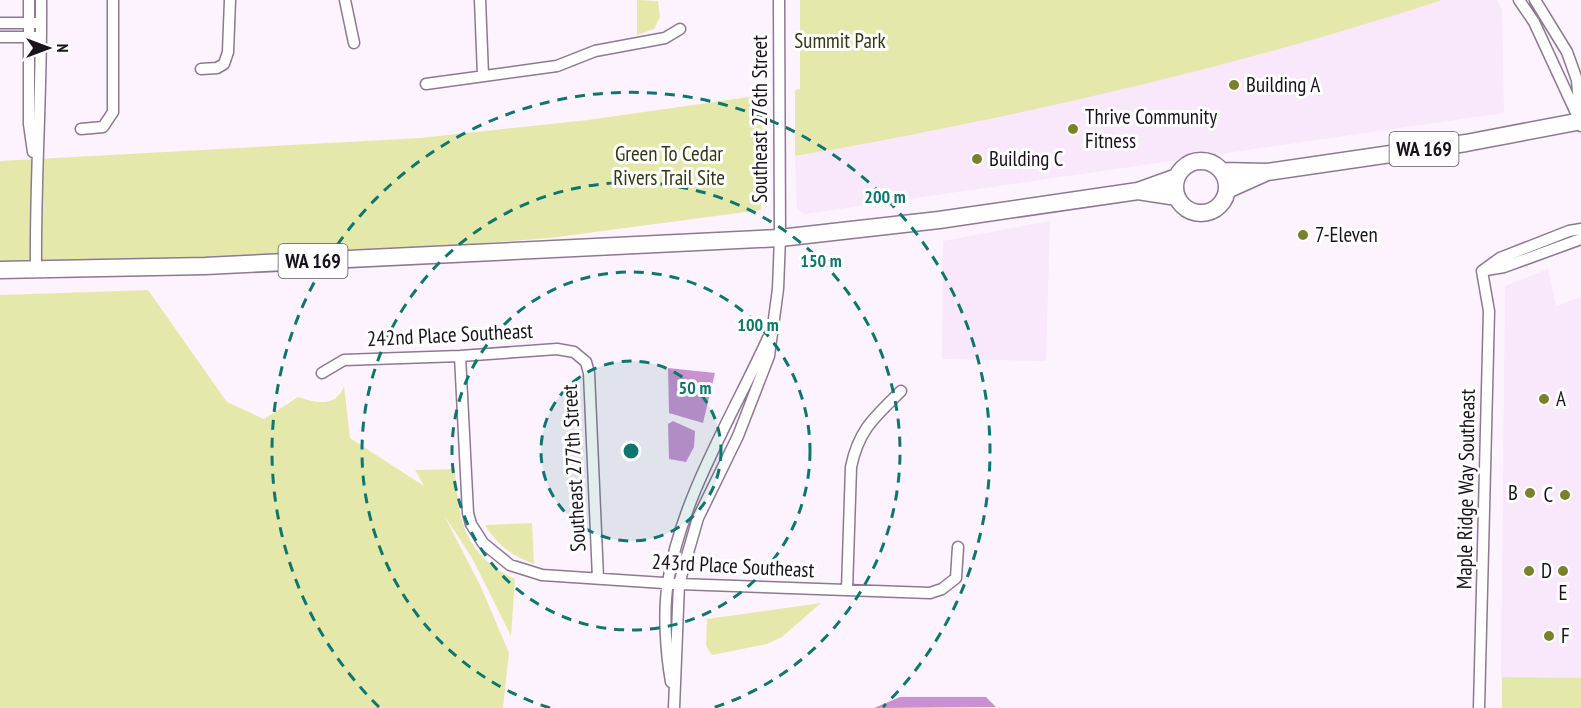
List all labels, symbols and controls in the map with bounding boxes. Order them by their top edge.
north arrow [18,18,78,78]
park label: Summit Park [794,27,886,54]
street label: Southeast 276th Street [746,35,773,203]
text: N [53,44,73,52]
place label: Building A [1246,71,1320,98]
marker: Building A [1227,78,1241,92]
place label: Thrive Community Fitness [1085,103,1217,154]
marker: Thrive Community Fitness [1066,122,1080,136]
road number: WA 169 [1390,132,1458,166]
park label: Green To Cedar Rivers Trail Site [613,140,725,191]
place label: Building C [989,145,1064,172]
marker: Building C [970,152,984,166]
text: 200 m [864,185,906,208]
place label: 7-Eleven [1315,221,1378,248]
marker: 7-Eleven [1296,228,1310,242]
road number: WA 169 [278,244,348,278]
text: 150 m [800,249,842,272]
text: 100 m [737,313,779,336]
street label: 242nd Place Southeast [366,317,534,352]
text: 50 m [679,376,711,399]
street label: Southeast 277th Street [556,383,591,552]
place label: A [1556,385,1566,412]
street label: Maple Ridge Way Southeast [1450,388,1481,589]
marker: A [1537,392,1551,406]
centre of rings [621,441,641,461]
place label: B [1508,479,1518,506]
place label: C [1543,481,1553,508]
marker: B [1523,486,1537,500]
marker: C [1558,488,1572,502]
street label: 243rd Place Southeast [651,548,815,583]
place label: D [1541,557,1552,584]
marker: D [1522,564,1536,578]
marker: E [1556,564,1570,578]
place label: E [1558,579,1568,606]
place label: F [1561,622,1570,649]
marker: F [1542,629,1556,643]

